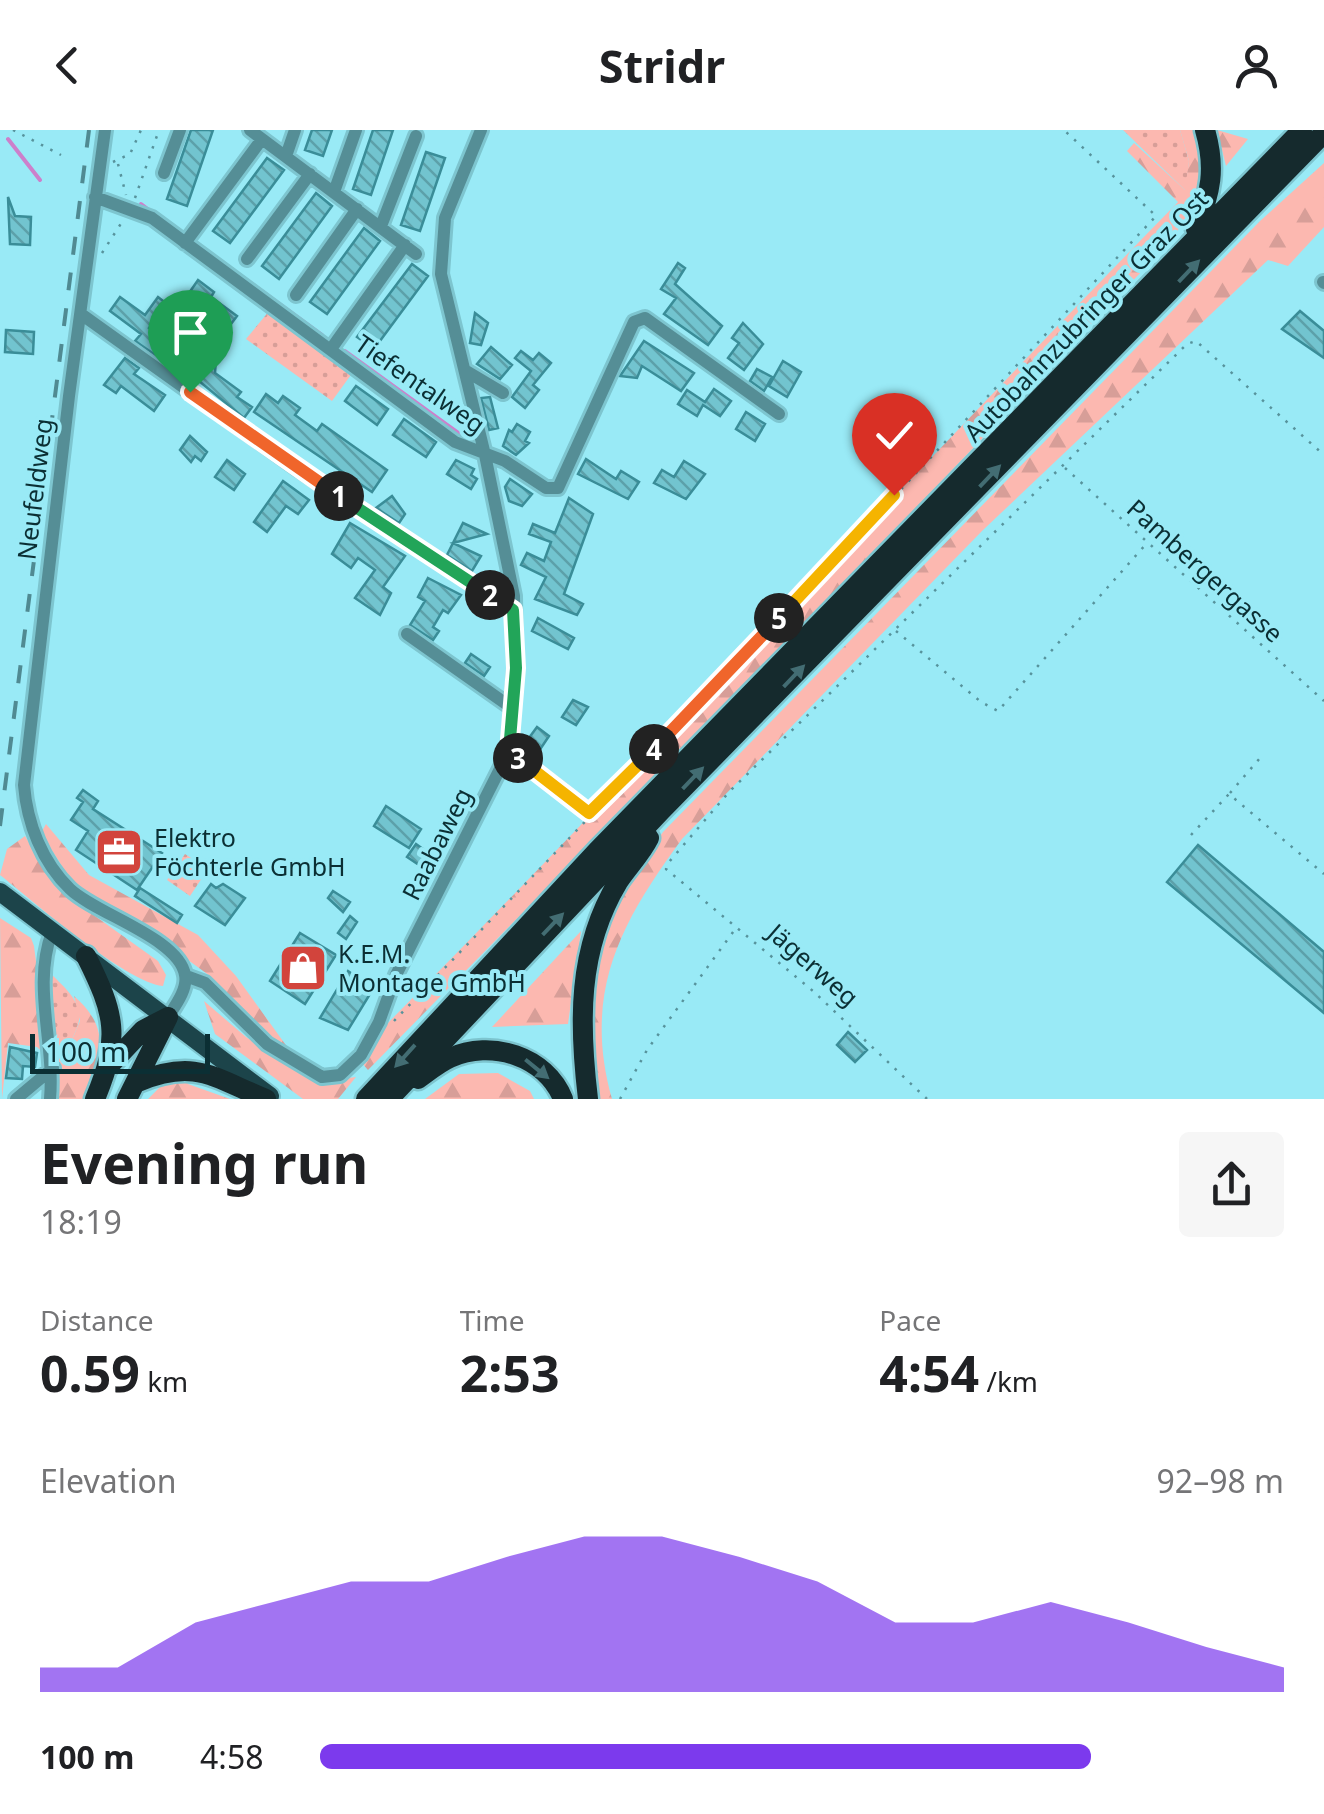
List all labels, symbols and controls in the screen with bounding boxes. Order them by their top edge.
text: Stridr [599,35,725,96]
icon: back [40,38,95,93]
icon: person [1229,38,1284,93]
street label: Autobahnzubringer Graz Ost [956,182,1215,449]
one-way arrow [1177,259,1200,283]
pin [148,290,233,393]
icon: arrive [163,305,218,360]
street label: Tiefentalweg [349,326,492,440]
pin [852,393,937,496]
icon: check [867,408,922,463]
street label: Neufeldweg [8,416,60,562]
one-way arrow [978,464,1001,488]
pin: 1 [314,471,364,521]
text: 1 [331,477,347,515]
street label: Pambergergasse [1120,491,1291,649]
pin: 2 [465,570,515,620]
text: 2 [482,576,498,614]
pin: 5 [754,593,804,643]
text: 5 [771,599,787,637]
one-way arrow [782,664,805,688]
pin: 4 [629,724,679,774]
text: 4 [646,730,662,768]
pin: 3 [493,733,543,783]
text: 3 [510,739,526,777]
one-way arrow [681,767,705,791]
street label: Raabaweg [393,781,479,906]
place label: Elektro Föchterle GmbH [154,820,346,883]
office icon: Elektro Föchterle GmbH [93,826,145,878]
one-way arrow [541,912,564,936]
street label: Jägerweg [760,914,866,1013]
place label: K.E.M. Montage GmbH [338,936,526,999]
shop icon: K.E.M. Montage GmbH [277,942,329,994]
scale bar [30,1029,210,1074]
text: 100 m [45,1032,127,1070]
one-way arrow [394,1043,416,1068]
one-way arrow [524,1058,549,1079]
text: Evening run [40,1125,368,1200]
button: share [1179,1132,1284,1237]
text: 18:19 [40,1200,122,1243]
text: Distance [40,1301,153,1339]
text: Time [460,1301,524,1339]
text: Pace [879,1301,941,1339]
text: 0.59 [40,1339,140,1407]
text: 2:53 [460,1339,560,1407]
text: 4:54 [879,1339,979,1407]
text: km [140,1362,188,1400]
text: /km [979,1362,1038,1400]
text: Elevation [40,1459,177,1502]
text: 92–98 m [1157,1459,1284,1502]
text: 100 m [40,1735,134,1778]
text: 4:58 [200,1735,264,1778]

